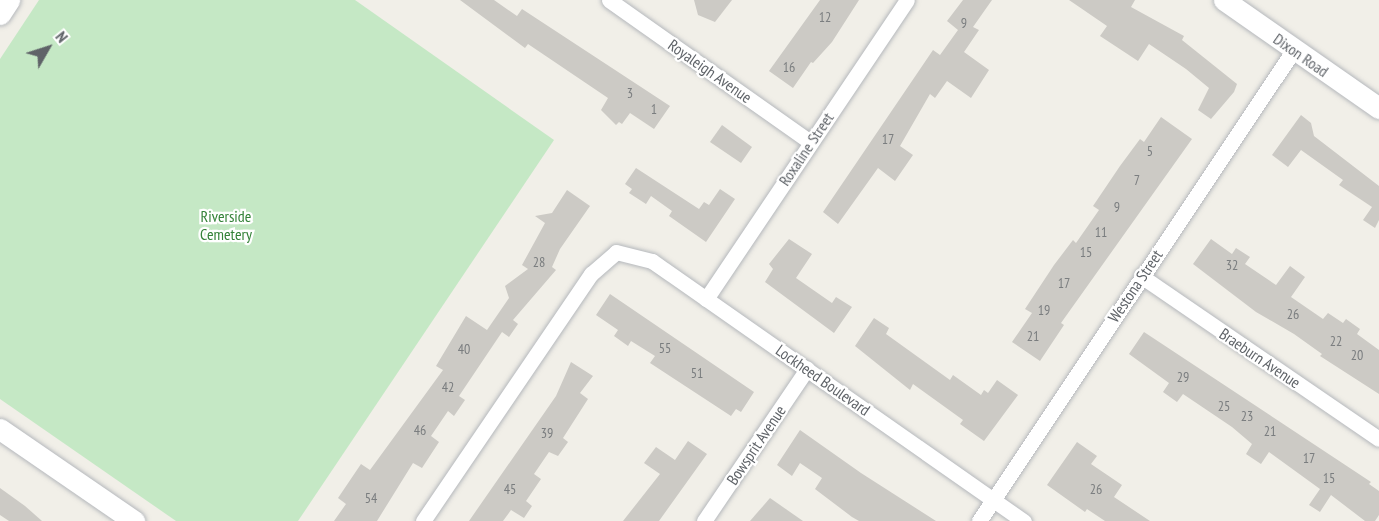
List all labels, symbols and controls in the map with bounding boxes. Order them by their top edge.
house number: 12 [819,9,831,25]
house number: 9 [961,15,967,31]
north arrow [18,18,78,78]
text: N [51,27,72,46]
street label: Dixon Road [1270,29,1332,81]
street label: Royaleigh Avenue [664,35,756,107]
house number: 16 [783,59,795,75]
house number: 3 [627,85,633,101]
house number: 1 [651,101,657,117]
street label: Roxaline Street [775,109,837,189]
house number: 17 [882,131,894,147]
house number: 5 [1147,143,1153,159]
house number: 7 [1134,172,1140,188]
house number: 9 [1114,199,1120,215]
park label: Riverside Cemetery [200,206,252,244]
house number: 11 [1095,224,1107,240]
house number: 15 [1080,244,1092,260]
street label: Westona Street [1104,246,1166,326]
house number: 28 [533,254,545,270]
house number: 32 [1226,257,1238,273]
house number: 17 [1058,275,1070,291]
house number: 19 [1038,302,1050,318]
house number: 26 [1287,306,1299,322]
street label: Braeburn Avenue [1216,324,1304,392]
house number: 21 [1027,328,1039,344]
house number: 22 [1330,333,1342,349]
house number: 55 [659,340,671,356]
street label: Lockheed Boulevard [772,340,874,420]
house number: 40 [458,341,470,357]
house number: 20 [1351,347,1363,363]
house number: 51 [691,365,703,381]
house number: 29 [1177,369,1189,385]
house number: 42 [442,379,454,395]
house number: 25 [1218,398,1230,414]
street label: Bowsprit Avenue [722,401,790,489]
house number: 23 [1241,408,1253,424]
house number: 46 [414,422,426,438]
house number: 21 [1264,423,1276,439]
house number: 39 [541,425,553,441]
house number: 17 [1303,450,1315,466]
house number: 15 [1323,470,1335,486]
house number: 45 [504,481,516,497]
house number: 26 [1090,481,1102,497]
house number: 54 [365,490,377,506]

